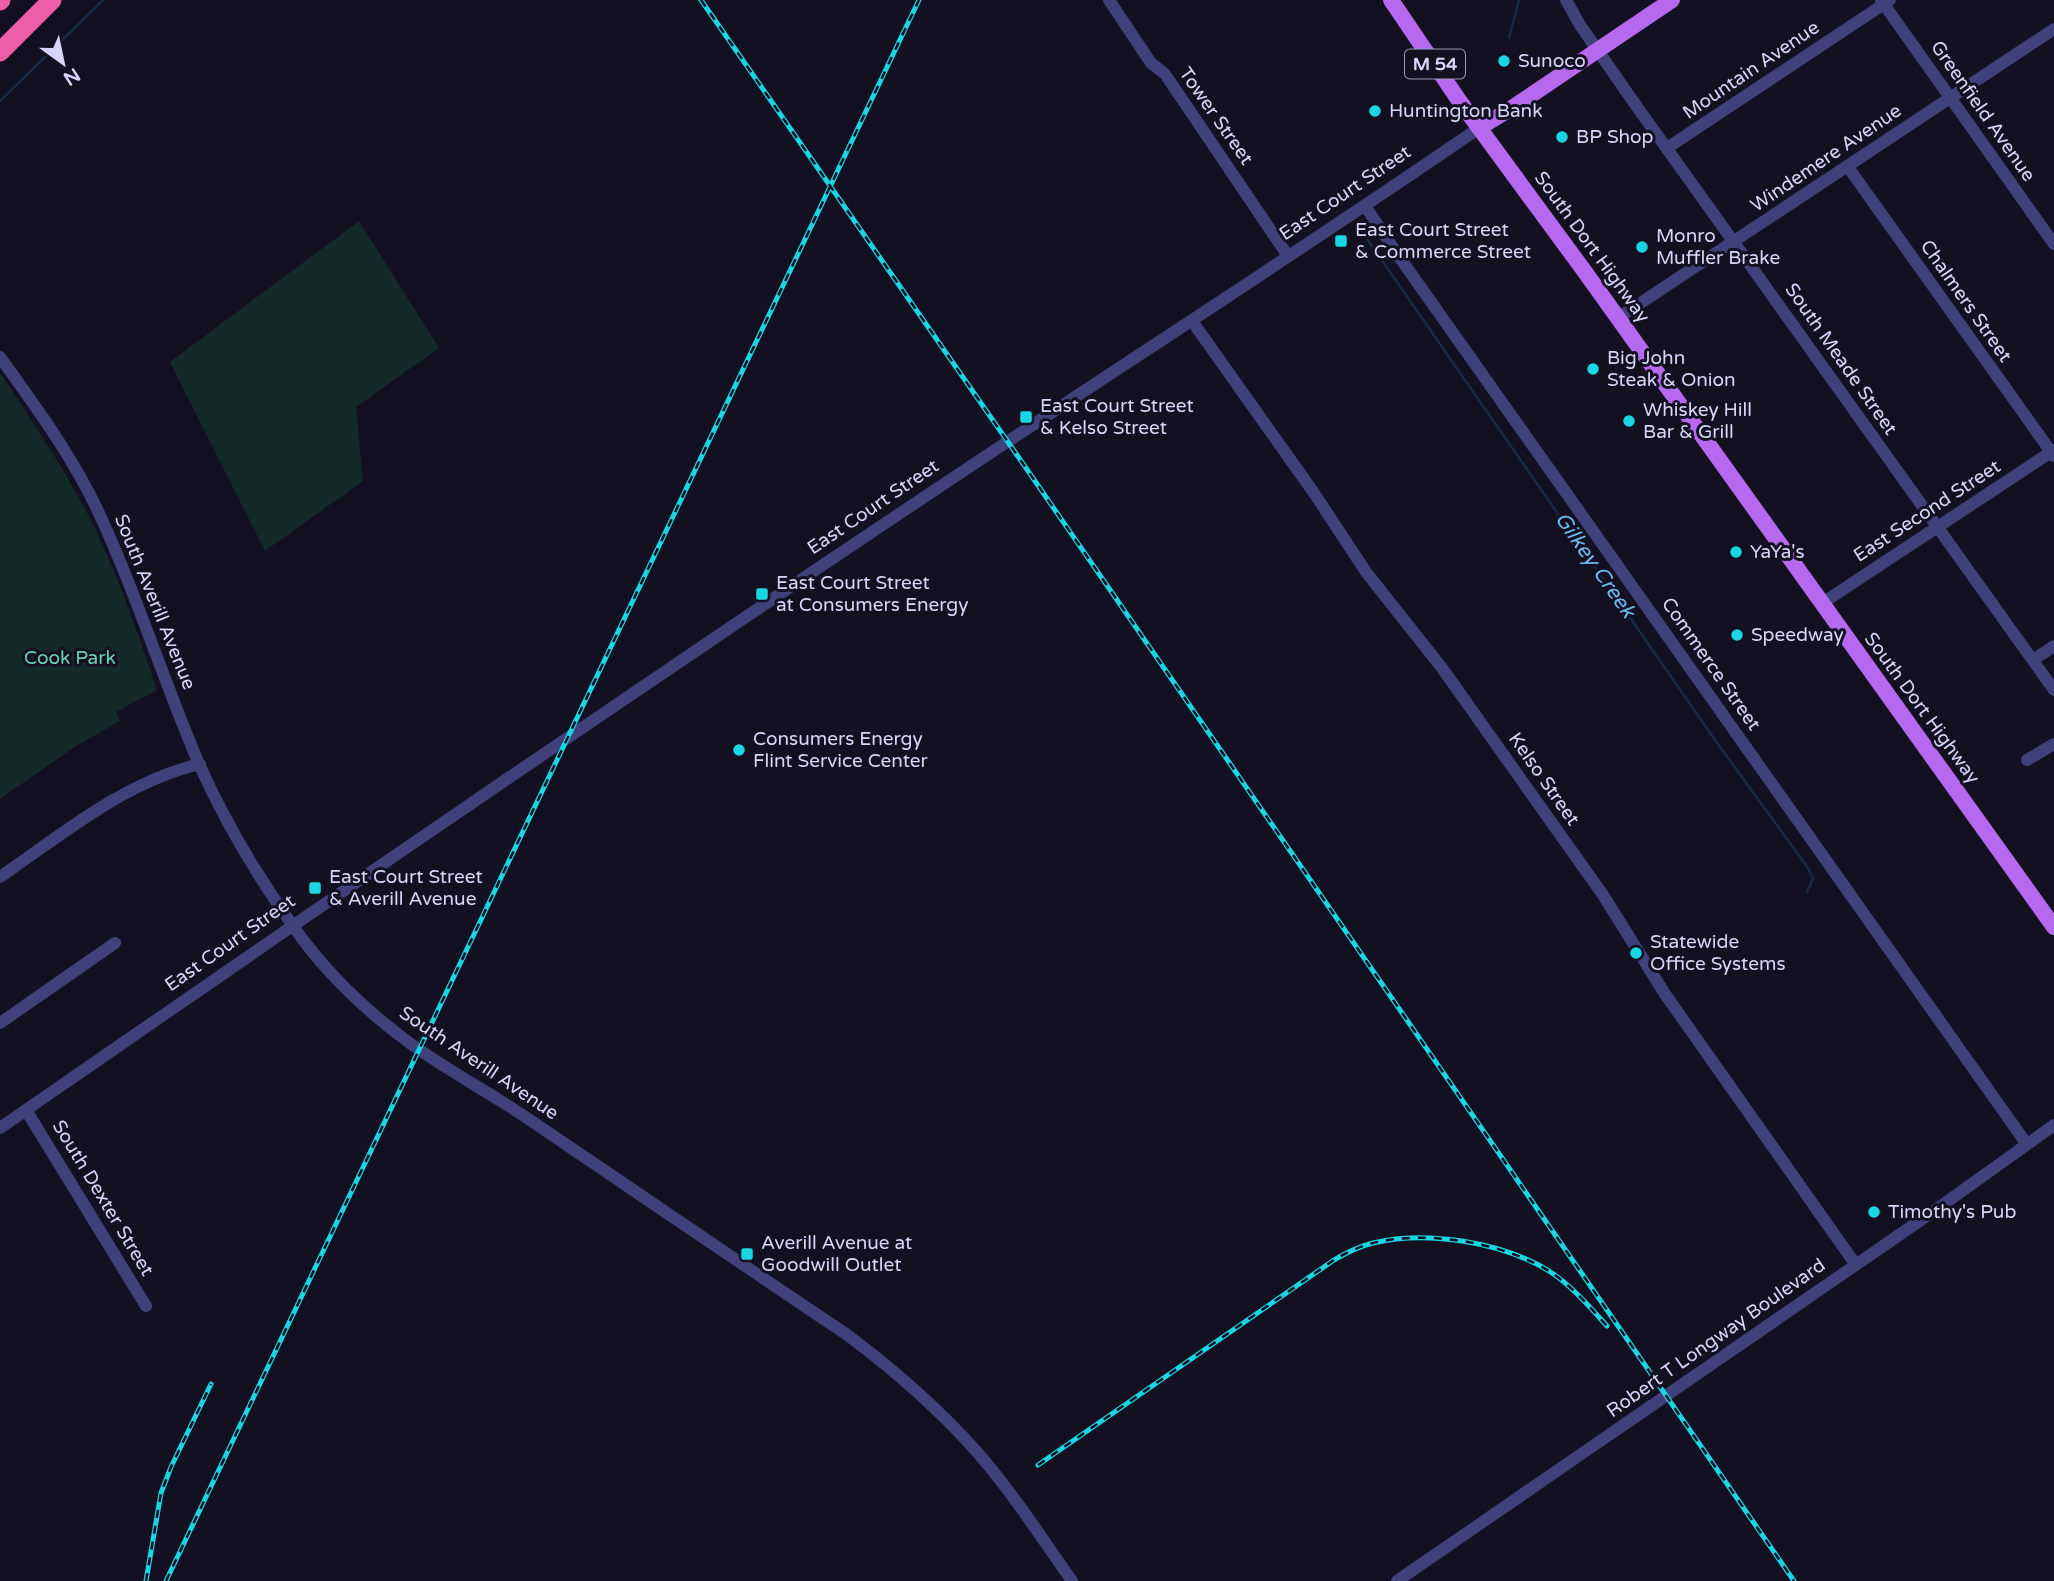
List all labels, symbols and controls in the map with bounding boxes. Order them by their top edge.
street label: Mountain Avenue [1679,16,1823,124]
north arrow [28,28,98,98]
street label: Greenfield Avenue [1926,36,2040,186]
road number: M 54 [1405,50,1465,78]
place label: Sunoco [1518,50,1586,72]
marker: Sunoco [1496,53,1512,69]
text: N [59,63,84,90]
street label: Tower Street [1174,63,1258,169]
street label: Windemere Avenue [1746,99,1906,217]
place label: Huntington Bank [1389,100,1543,122]
marker: Huntington Bank [1367,103,1383,119]
place label: BP Shop [1576,126,1654,148]
marker: BP Shop [1554,129,1570,145]
street label: East Court Street [1275,141,1415,245]
street label: South Dort Highway [1530,167,1654,327]
place label: East Court Street & Commerce Street [1355,219,1531,263]
place label: Monro Muffler Brake [1656,225,1780,269]
marker: East Court Street & Commerce Street [1333,233,1349,249]
street label: Chalmers Street [1916,236,2016,366]
marker: Monro Muffler Brake [1634,239,1650,255]
street label: South Meade Street [1780,279,1902,439]
place label: Big John Steak & Onion [1607,347,1736,391]
marker: Big John Steak & Onion [1585,361,1601,377]
place label: East Court Street & Kelso Street [1040,395,1194,439]
place label: Whiskey Hill Bar & Grill [1643,399,1752,443]
marker: East Court Street & Kelso Street [1018,409,1034,425]
marker: Whiskey Hill Bar & Grill [1621,413,1637,429]
street label: East Court Street [803,455,943,559]
street label: East Second Street [1849,455,2005,567]
water label: Gilkey Creek [1549,507,1642,624]
street label: South Averill Avenue [110,511,200,693]
place label: YaYa's [1750,541,1805,563]
marker: YaYa's [1728,544,1744,560]
place label: East Court Street at Consumers Energy [776,572,968,616]
marker: East Court Street at Consumers Energy [754,586,770,602]
street label: Commerce Street [1657,593,1765,735]
place label: Speedway [1751,624,1844,646]
marker: Speedway [1729,627,1745,643]
street label: South Dort Highway [1860,628,1984,788]
park label: Cook Park [24,647,116,669]
place label: Consumers Energy Flint Service Center [753,728,929,772]
street label: Kelso Street [1504,728,1584,830]
marker: Consumers Energy Flint Service Center [731,742,747,758]
place label: East Court Street & Averill Avenue [329,866,483,910]
marker: East Court Street & Averill Avenue [307,880,323,896]
street label: East Court Street [161,890,299,996]
place label: Statewide Office Systems [1650,931,1786,975]
marker: Statewide Office Systems [1628,945,1644,961]
street label: South Averill Avenue [395,1002,563,1124]
street label: South Dexter Street [48,1116,158,1280]
place label: Timothy's Pub [1888,1201,2016,1223]
marker: Timothy's Pub [1866,1204,1882,1220]
place label: Averill Avenue at Goodwill Outlet [761,1232,912,1276]
marker: Averill Avenue at Goodwill Outlet [739,1246,755,1262]
street label: Robert T Longway Boulevard [1603,1254,1829,1422]

